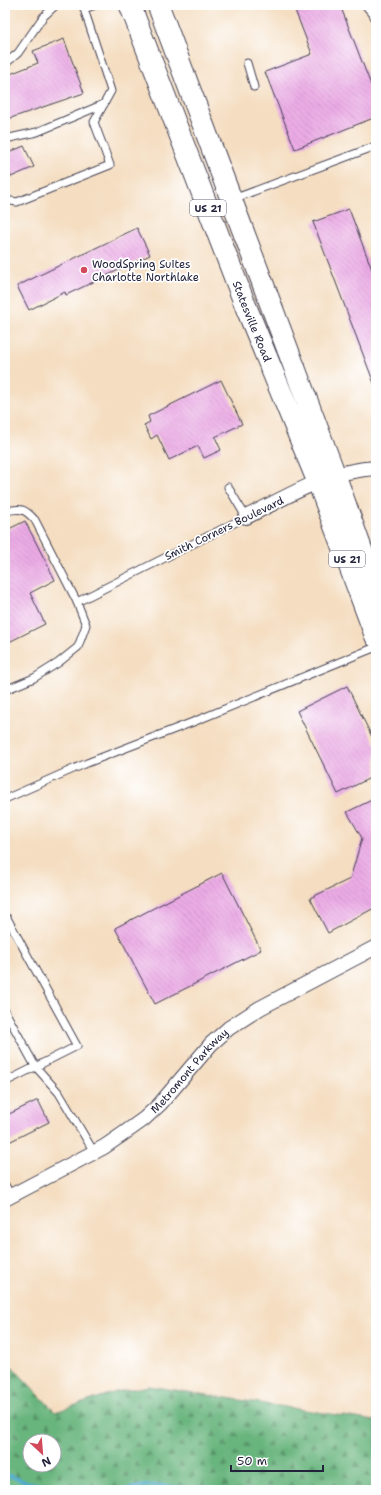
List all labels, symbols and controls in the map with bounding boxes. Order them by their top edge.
road number: US 21 [190,200,226,216]
place label: WoodSpring Suites Charlotte Northlake [92,257,199,285]
marker: WoodSpring Suites Charlotte Northlake [79,265,89,275]
street label: Statesville Road [229,279,275,364]
street label: Smith Corners Boulevard [162,493,286,564]
road number: US 21 [329,551,365,567]
street label: Metromont Parkway [148,1025,232,1117]
north arrow [22,1433,62,1473]
scale bar [231,1447,323,1473]
text: N [39,1453,53,1470]
text: 50 m [237,1453,267,1469]

